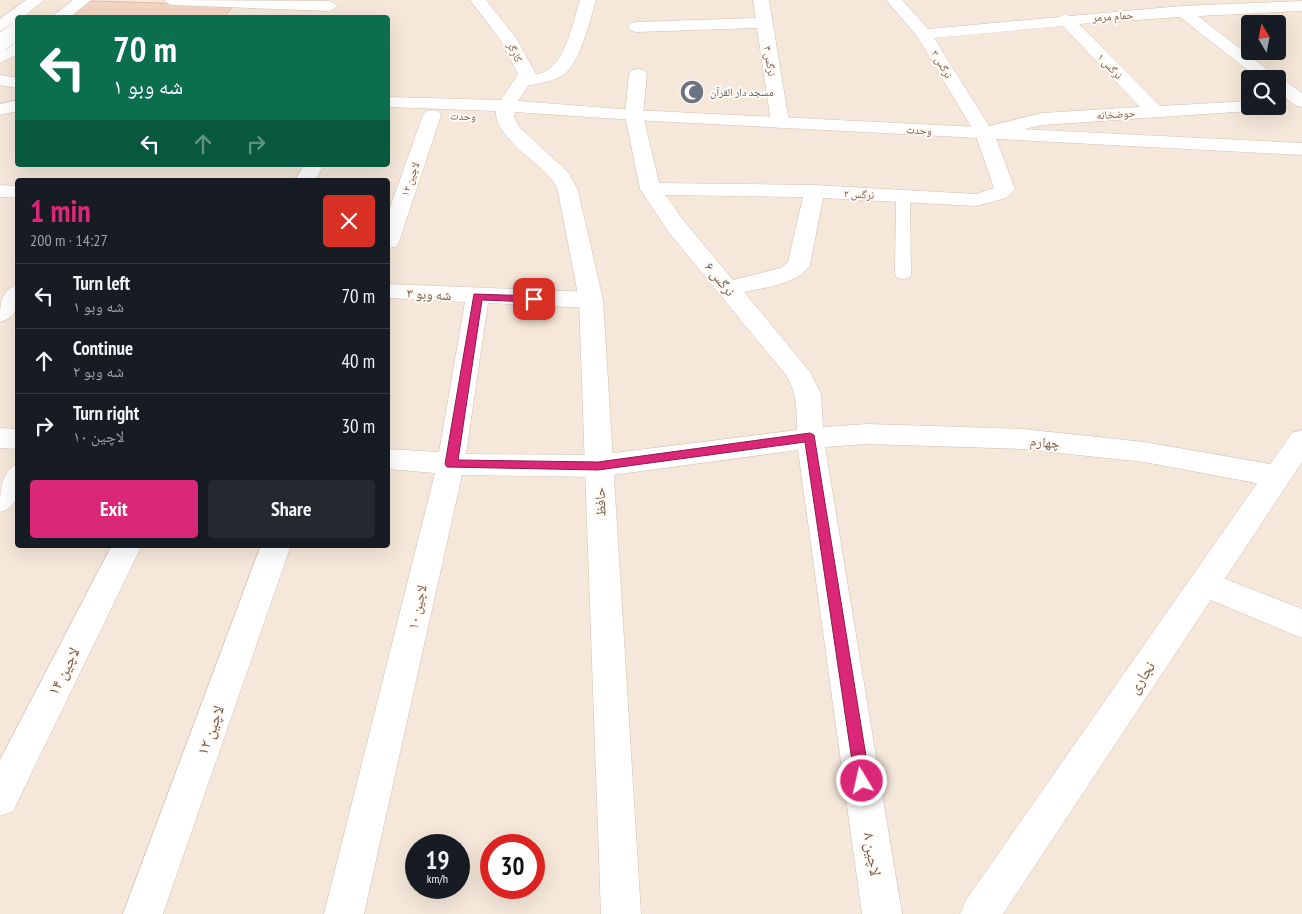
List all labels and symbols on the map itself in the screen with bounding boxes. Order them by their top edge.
street label: حمام مرمر [1091,8,1134,24]
north arrow [1241,15,1286,60]
street label: کارگر [504,39,526,65]
street label: نرگس ۴ [761,45,779,77]
street label: نرگس ۳ [928,47,956,81]
street label: نرگس ۱ [1094,50,1126,82]
mosque icon: مسجد دار القرآن [679,79,705,105]
place label: مسجد دار القرآن [710,85,774,99]
street label: حوضخانه [1096,106,1136,122]
street label: وحدت [450,109,476,123]
street label: وحدت [906,122,932,138]
street label: لاچین ۱۲ [398,160,422,198]
street label: نرگس ۲ [843,186,875,202]
street label: نرگس ۶ [701,258,739,300]
pin [513,278,555,320]
street label: شه وبو ۳ [406,284,452,304]
street label: چهارم [1029,431,1061,454]
street label: حافظ [590,487,610,517]
street label: لاچین ۱۰ [403,583,431,631]
street label: لاچین ۱۴ [42,644,84,699]
street label: نجاری [1123,657,1160,698]
street label: لاچین ۱۲ [192,702,229,758]
position arrow [835,754,887,806]
street label: لاچین ۸ [859,831,886,878]
speed limit sign: 30 [480,834,545,899]

